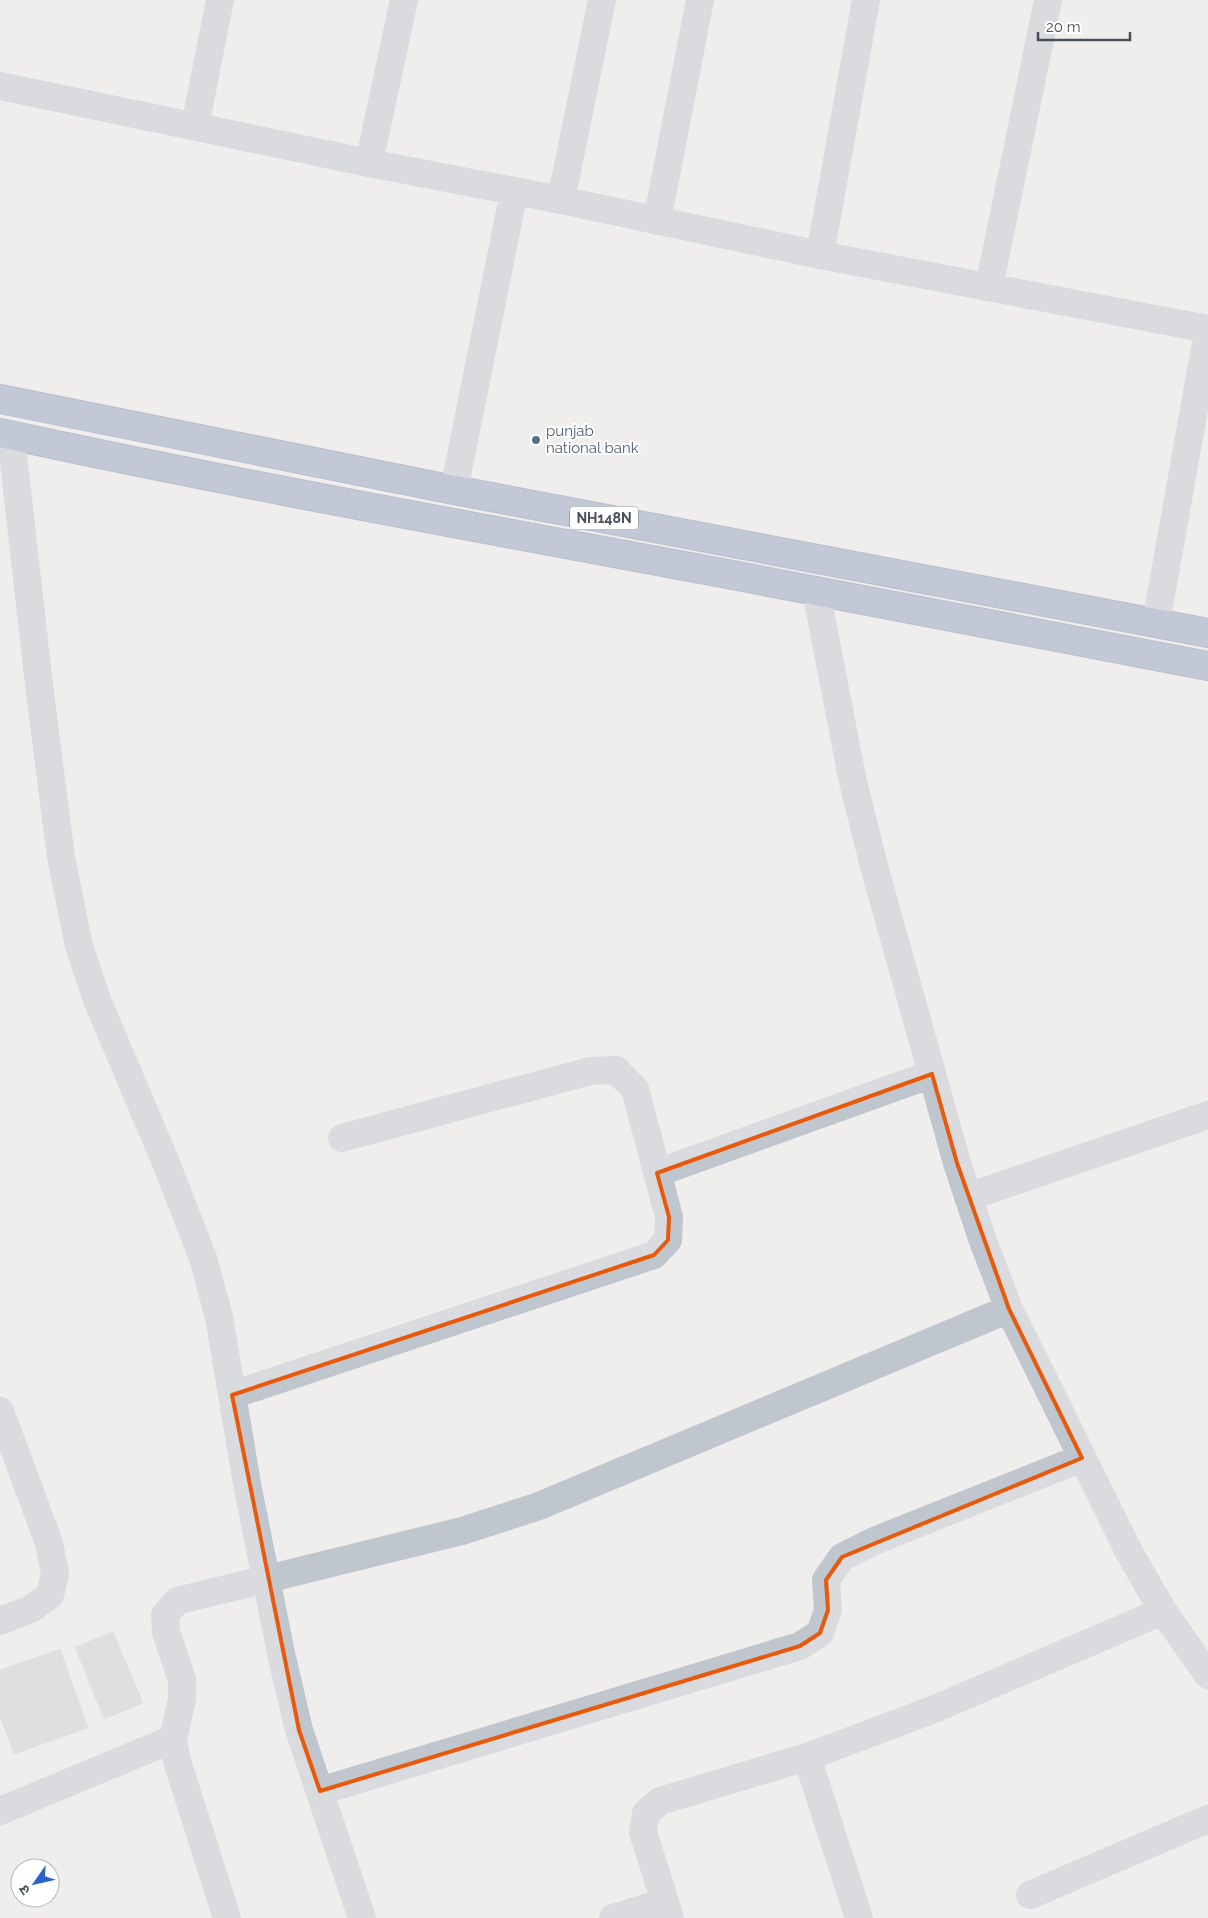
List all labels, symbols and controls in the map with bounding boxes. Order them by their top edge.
scale bar [1038,10,1130,42]
text: 20 m [1046,18,1081,36]
place label: punjab national bank [546,422,639,457]
marker: punjab national bank [530,434,542,446]
road number: NH148N [570,506,638,530]
north arrow [10,1858,60,1908]
text: उ [15,1882,33,1898]

